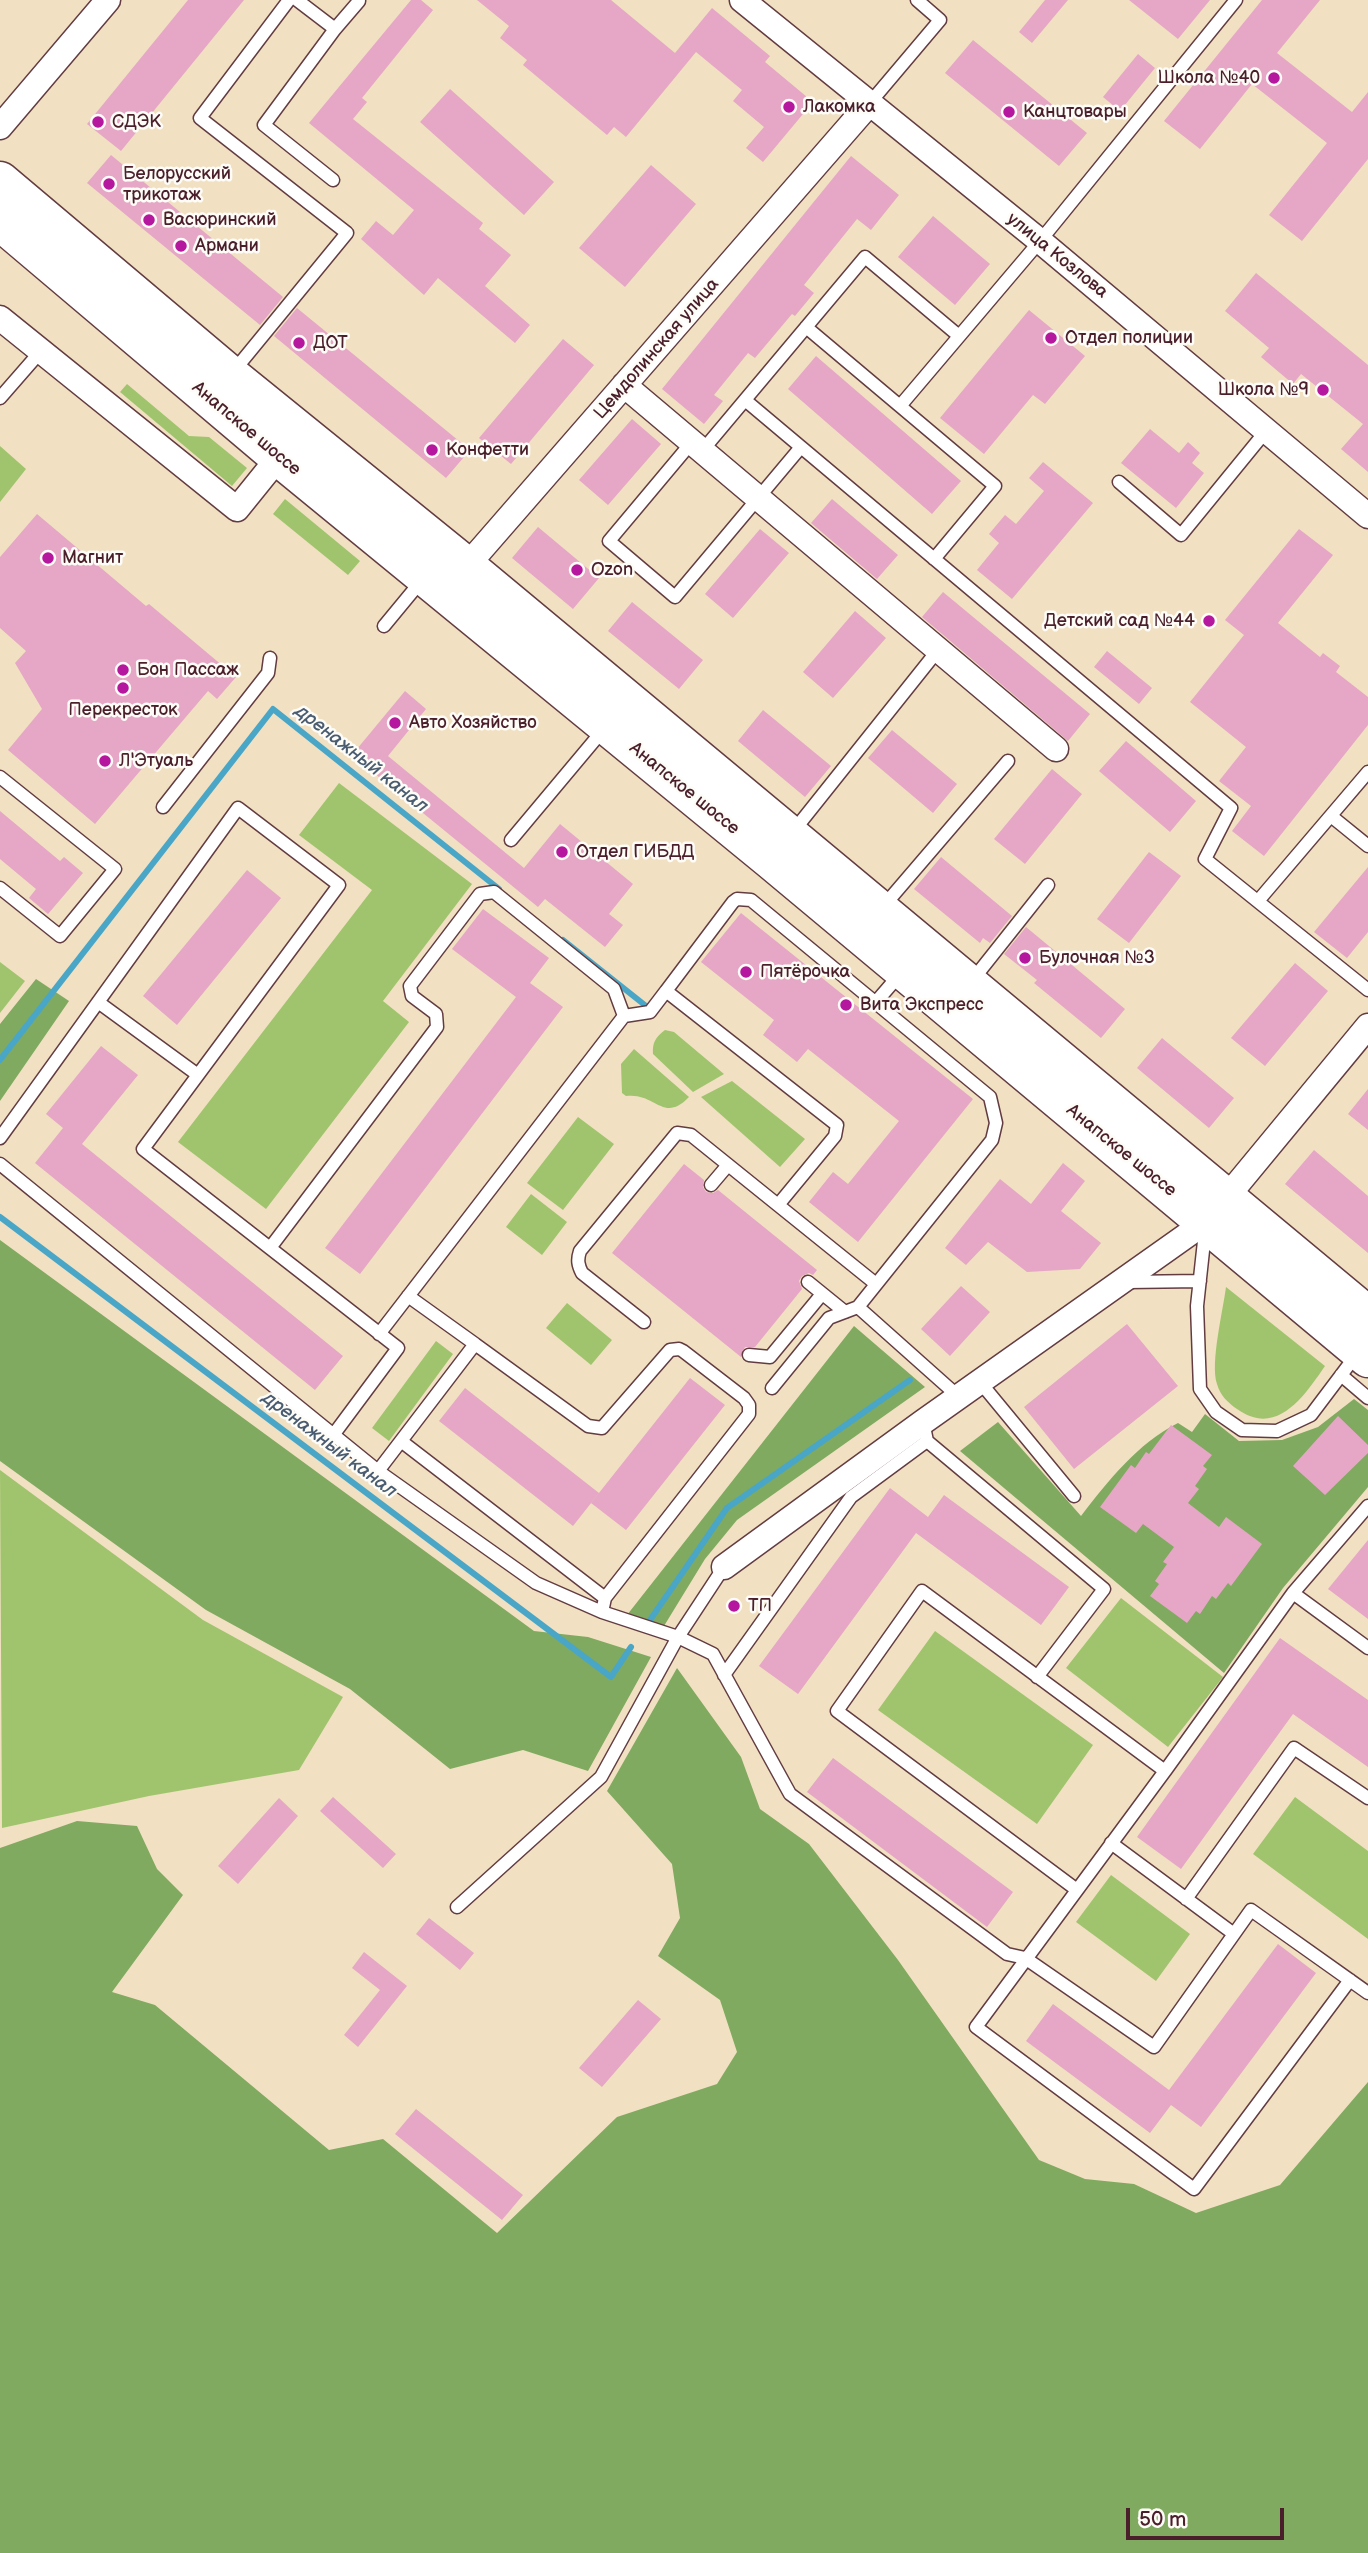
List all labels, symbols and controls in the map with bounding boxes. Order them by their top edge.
place label: Школа №40 [1157,67,1260,89]
marker: Школа №40 [1266,70,1282,86]
place label: Лакомка [803,96,876,118]
marker: Лакомка [781,99,797,115]
place label: Канцтовары [1023,101,1127,123]
marker: Канцтовары [1001,104,1017,120]
place label: СДЭК [112,111,161,133]
marker: СДЭК [90,114,106,130]
place label: Белорусский трикотаж [123,163,231,206]
marker: Белорусский трикотаж [101,176,117,192]
place label: Васюринский [163,209,276,231]
street label: улица Козлова [1002,209,1112,303]
marker: Васюринский [141,212,157,228]
place label: Армани [195,235,259,257]
marker: Армани [173,238,189,254]
street label: Цемдолинская улица [590,274,724,424]
place label: Отдел полиции [1065,327,1193,349]
marker: Отдел полиции [1043,330,1059,346]
place label: ДОТ [313,332,348,354]
marker: ДОТ [291,335,307,351]
street label: Анапское шоссе [187,377,305,481]
place label: Школа №9 [1218,379,1309,401]
marker: Школа №9 [1315,382,1331,398]
place label: Конфетти [446,439,529,461]
marker: Конфетти [424,442,440,458]
place label: Магнит [62,547,123,569]
marker: Магнит [40,550,56,566]
place label: Ozon [591,559,633,581]
marker: Ozon [569,562,585,578]
place label: Детский сад №44 [1044,610,1195,632]
marker: Детский сад №44 [1201,613,1217,629]
place label: Бон Пассаж [137,659,239,681]
marker: Бон Пассаж [115,662,131,678]
marker: Перекресток [115,680,131,696]
place label: Перекресток [68,699,178,721]
water label: дренажный канал [290,700,432,818]
place label: Авто Хозяйство [409,712,537,734]
marker: Авто Хозяйство [387,715,403,731]
street label: Анапское шоссе [625,738,743,840]
place label: Л'Этуаль [119,750,193,772]
marker: Л'Этуаль [97,753,113,769]
place label: Отдел ГИБДД [576,841,695,863]
marker: Отдел ГИБДД [554,844,570,860]
place label: Булочная №3 [1039,947,1155,969]
marker: Булочная №3 [1017,950,1033,966]
place label: Пятёрочка [760,961,850,983]
marker: Пятёрочка [738,964,754,980]
place label: Вита Экспресс [860,994,984,1016]
marker: Вита Экспресс [838,997,854,1013]
street label: Анапское шоссе [1062,1100,1180,1202]
water label: дренажный канал [257,1387,401,1503]
place label: ТП [748,1595,772,1617]
marker: ТП [726,1598,742,1614]
scale bar [1130,2494,1288,2538]
text: 50 m [1139,2507,1186,2532]

